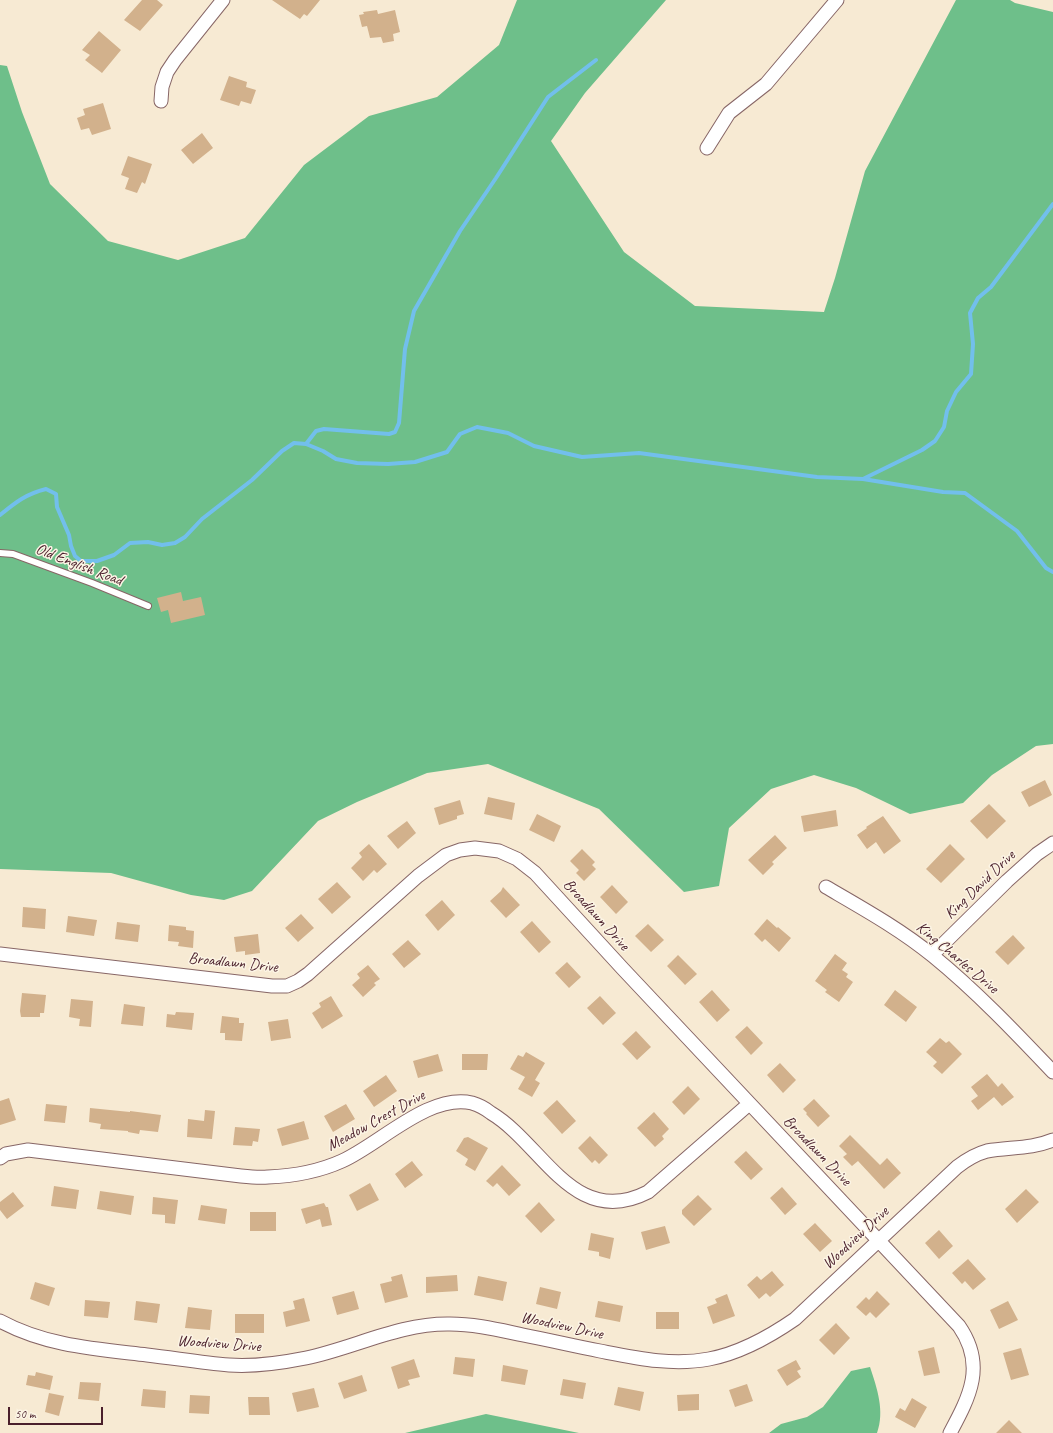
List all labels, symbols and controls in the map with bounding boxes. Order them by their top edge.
street label: Old English Road [33,540,125,590]
street label: King David Drive [941,846,1019,924]
street label: Broadlawn Drive [559,875,633,955]
street label: King Charles Drive [912,918,1002,998]
street label: Broadlawn Drive [187,949,279,977]
street label: Meadow Crest Drive [324,1086,428,1156]
street label: Broadlawn Drive [779,1112,855,1190]
street label: Woodview Drive [819,1203,893,1273]
street label: Woodview Drive [519,1308,605,1344]
street label: Woodview Drive [177,1332,261,1356]
scale bar [10,1399,105,1425]
text: 50 m [15,1406,35,1422]

